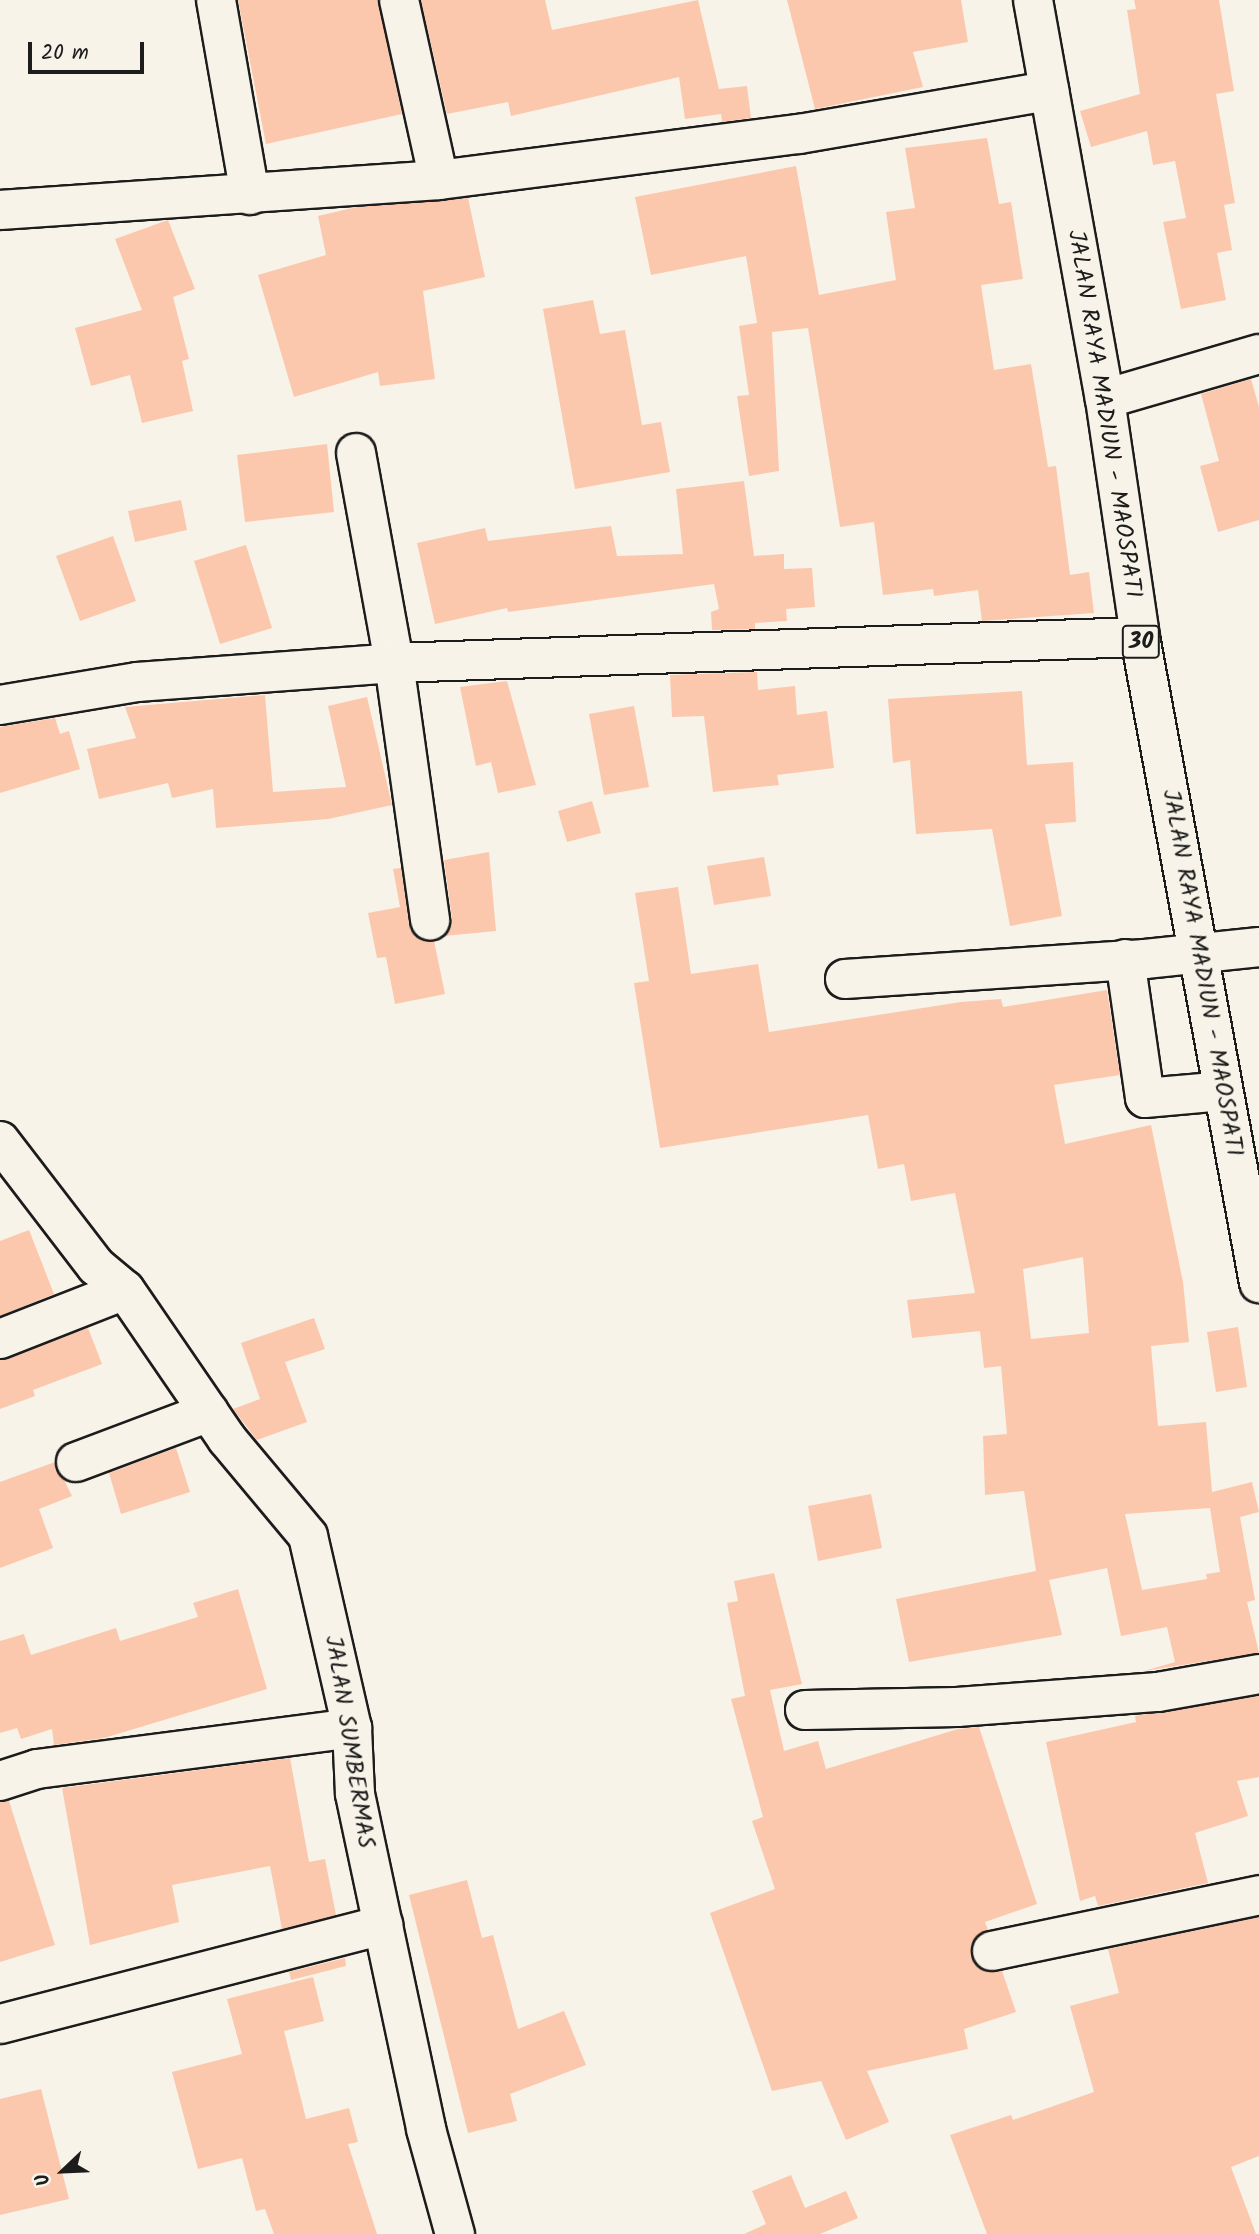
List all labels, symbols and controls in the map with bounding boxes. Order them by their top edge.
scale bar [32,28,147,72]
text: 20 m [41,37,89,70]
street label: JALAN RAYA MADIUN - MAOSPATI [1061,228,1147,600]
road number: 30 [1122,622,1160,662]
street label: JALAN RAYA MADIUN - MAOSPATI [1156,787,1248,1159]
street label: JALAN SUMBERMAS [318,1634,380,1850]
north arrow [28,2136,98,2206]
text: U [28,2168,60,2190]

